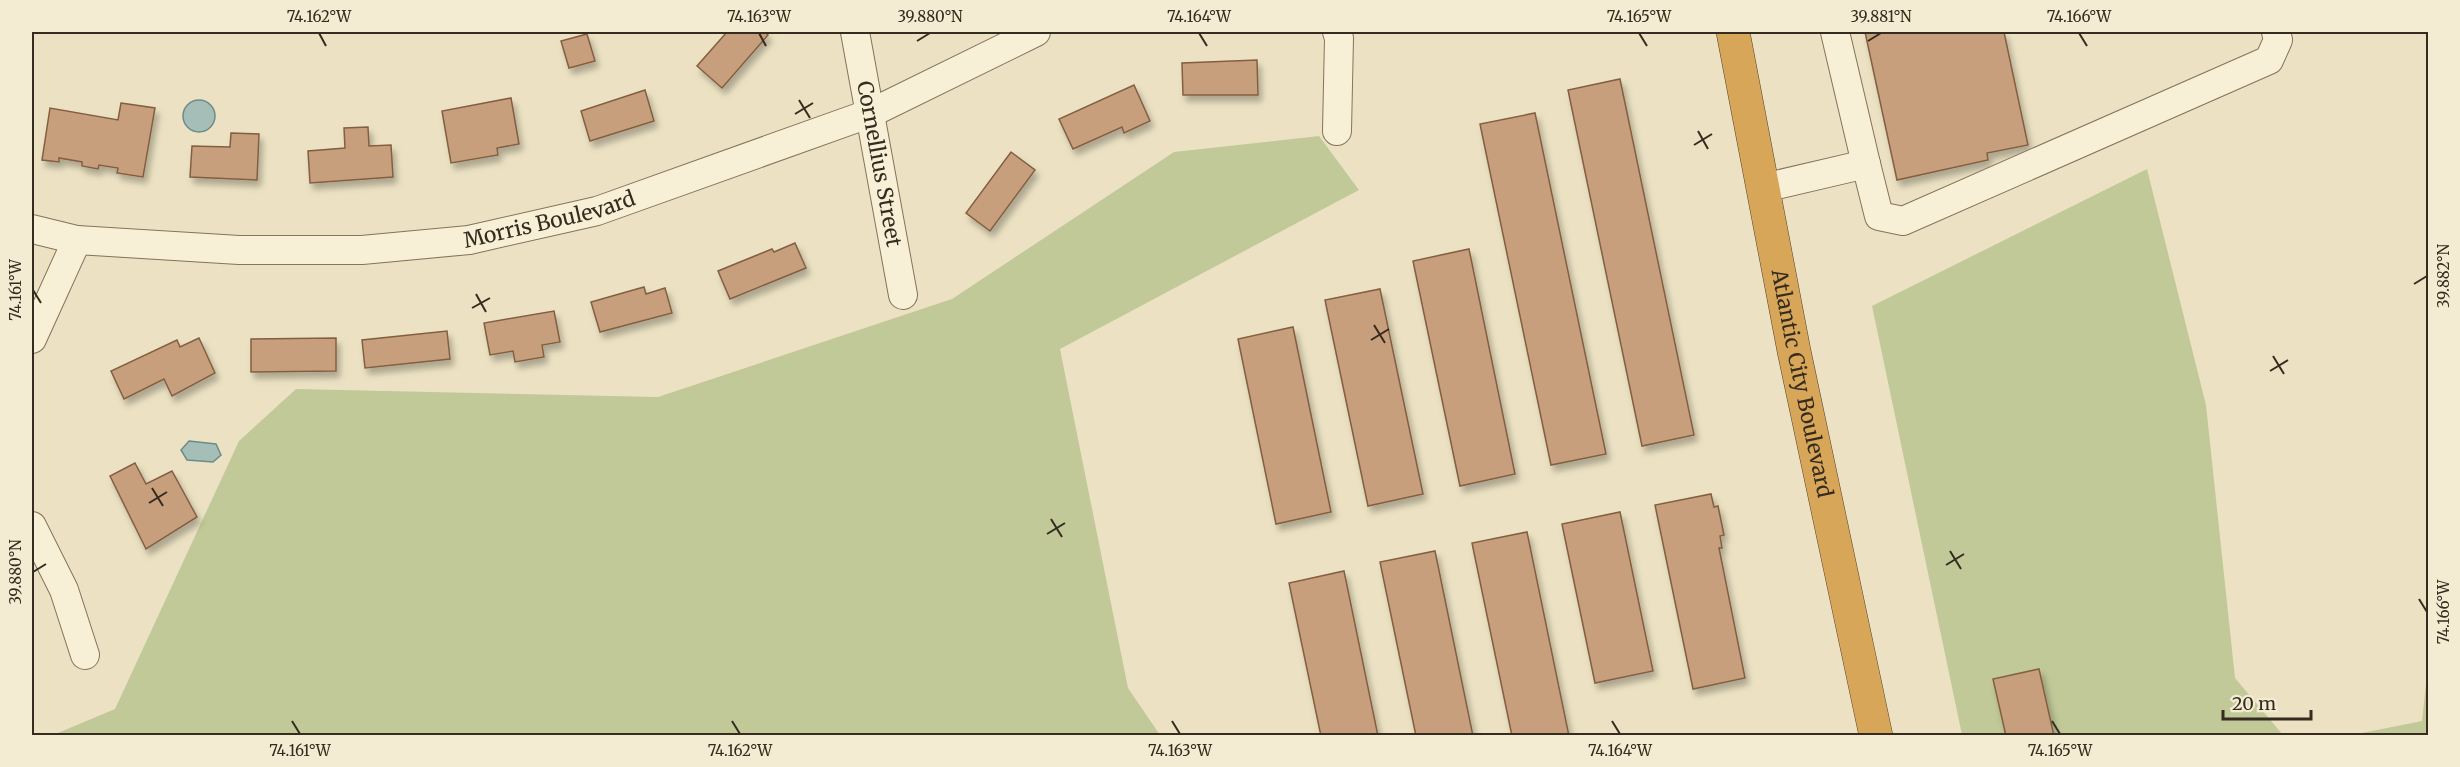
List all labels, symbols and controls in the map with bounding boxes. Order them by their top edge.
text: 74.162°W [287,7,352,26]
text: 74.163°W [727,7,792,26]
text: 39.880°N [897,7,963,26]
text: 74.164°W [1167,7,1232,26]
text: 74.165°W [1607,7,1672,26]
text: 39.881°N [1850,7,1912,26]
text: 74.166°W [2047,7,2112,26]
street label: Cornellius Street [851,79,908,249]
street label: Morris Boulevard [461,184,639,254]
text: 39.882°N [2434,244,2453,308]
text: 74.161°W [6,258,25,321]
street label: Atlantic City Boulevard [1765,266,1839,500]
text: 39.880°N [6,539,25,605]
text: 74.166°W [2434,579,2453,644]
scale bar [2223,683,2312,721]
text: 20 m [2232,692,2276,715]
text: 74.161°W [269,741,332,760]
text: 74.162°W [708,741,773,760]
text: 74.163°W [1148,741,1213,760]
text: 74.164°W [1588,741,1653,760]
text: 74.165°W [2028,741,2093,760]

